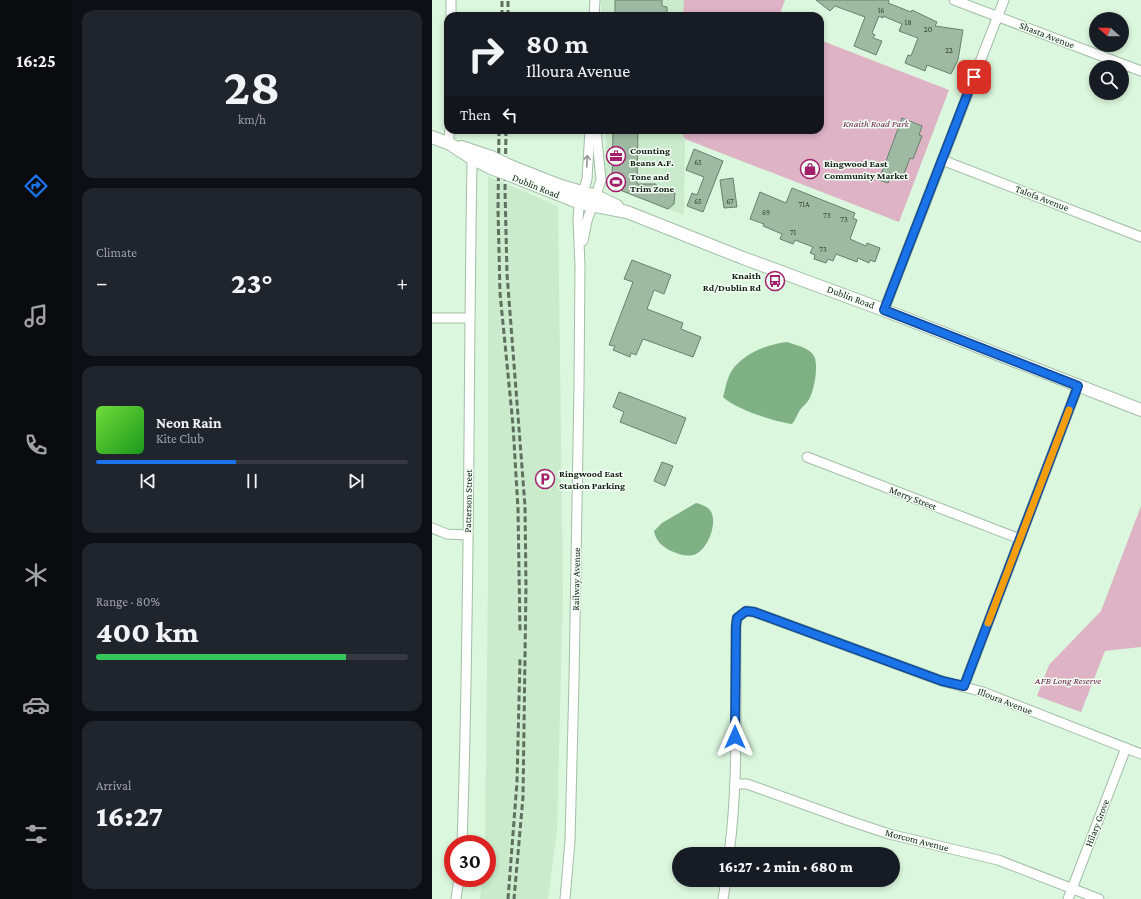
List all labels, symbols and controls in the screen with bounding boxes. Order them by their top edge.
house number: 16 [878,6,884,15]
north arrow [1089,12,1129,52]
map controls [1089,12,1129,100]
house number: 18 [905,18,911,27]
street label: Shasta Avenue [1018,20,1077,51]
house number: 20 [924,25,933,34]
icon: right [460,28,512,80]
text: 80 m [526,28,588,59]
house number: 22 [945,46,953,55]
text: 16:25 [16,51,56,71]
text: 28 [224,57,280,115]
pin [957,60,991,94]
button: search [1089,60,1129,100]
text: Illoura Avenue [526,61,630,81]
icon: arrive [963,66,985,88]
icon: left [499,104,521,126]
text: Then [460,107,491,123]
text: km/h [238,112,266,127]
park label: Knaith Road Park [843,118,910,129]
office icon: Counting Beans A.F. [605,145,627,167]
place label: Counting Beans A.F. [630,145,674,168]
one-way arrow [584,155,591,168]
house number: 65 [694,158,702,167]
shop icon: Ringwood East Community Market [799,158,821,180]
place label: Ringwood East Community Market [824,158,908,181]
sports icon: Tone and Trim Zone [605,171,627,193]
place label: Tone and Trim Zone [630,171,675,194]
icon: directions [22,172,50,200]
street label: Dublin Road [511,172,562,201]
street label: Talofa Avenue [1014,183,1071,213]
house number: 65 [694,197,702,206]
house number: 67 [726,197,734,206]
house number: 71A [799,200,810,209]
house number: 69 [762,208,770,217]
house number: 73 [823,211,831,220]
house number: 73 [840,215,848,224]
house number: 71 [790,228,797,237]
text: Climate [96,245,137,260]
house number: 73 [819,245,827,254]
text: 23° [231,266,273,299]
text: − [96,270,108,295]
text: + [396,270,408,295]
place label: Knaith Rd/Dublin Rd [703,270,762,293]
bus stop icon: Knaith Rd/Dublin Rd [764,270,786,292]
street label: Dublin Road [826,283,877,311]
icon: music [22,302,50,330]
text: Neon Rain [156,415,222,431]
icon: phone [22,431,50,459]
text: Kite Club [156,431,204,446]
street label: Patterson Street [462,468,474,533]
parking icon: Ringwood East Station Parking [534,468,556,490]
place label: Ringwood East Station Parking [559,468,625,491]
icon: previous [137,470,159,492]
icon: pause [241,470,263,492]
icon: next [345,470,367,492]
street label: Merry Street [888,484,939,512]
street label: Railway Avenue [570,547,582,611]
icon: climate [22,561,50,589]
text: Range · 80% [96,594,160,609]
text: 400 km [96,615,199,648]
park label: AFB Long Reserve [1034,675,1101,686]
street label: Illoura Avenue [976,685,1035,717]
icon: car [22,691,50,719]
position arrow [714,716,756,758]
text: Arrival [96,778,131,793]
street label: Hilary Grove [1083,797,1111,848]
text: 16:27 [96,799,163,832]
icon: filters [22,820,50,848]
street label: Morcom Avenue [884,827,950,853]
speed limit sign: 30 [444,835,496,887]
text: 16:27 · 2 min · 680 m [719,859,853,875]

